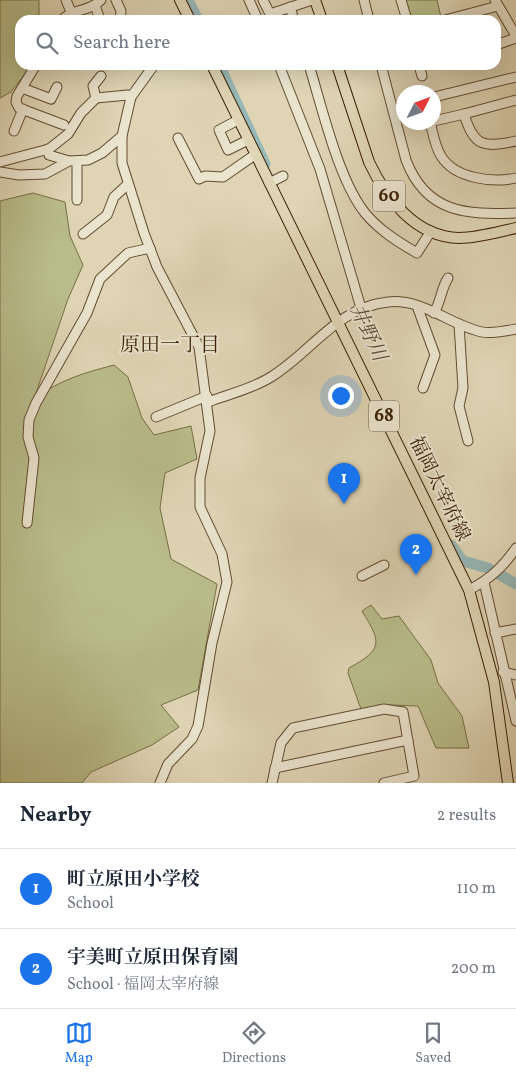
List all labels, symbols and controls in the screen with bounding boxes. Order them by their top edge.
search box [15,15,501,70]
icon: search [33,29,61,57]
text: Search here [73,30,170,56]
north arrow [396,85,441,130]
road number: 60 [373,180,405,212]
water label: 井野川 [342,300,393,368]
district label: 原田一丁目 [120,332,220,360]
your location [328,383,354,409]
road number: 68 [369,401,399,432]
street label: 福岡太宰府線 [402,432,476,546]
pin: 1 [328,463,360,504]
pin: 2 [400,534,432,575]
text: Nearby [20,801,91,830]
text: 2 results [437,805,496,827]
text: 町立原田小学校 [67,867,200,893]
text: 1 [33,878,39,900]
text: 110 m [457,878,496,900]
text: School [67,893,114,915]
text: 宇美町立原田保育園 [67,945,238,971]
text: 2 [32,958,40,980]
text: 200 m [451,958,496,980]
text: School · 福岡太宰府線 [67,974,219,996]
tab: Map [65,1019,93,1068]
tab: Directions [222,1019,286,1068]
tab: Saved [415,1019,451,1068]

